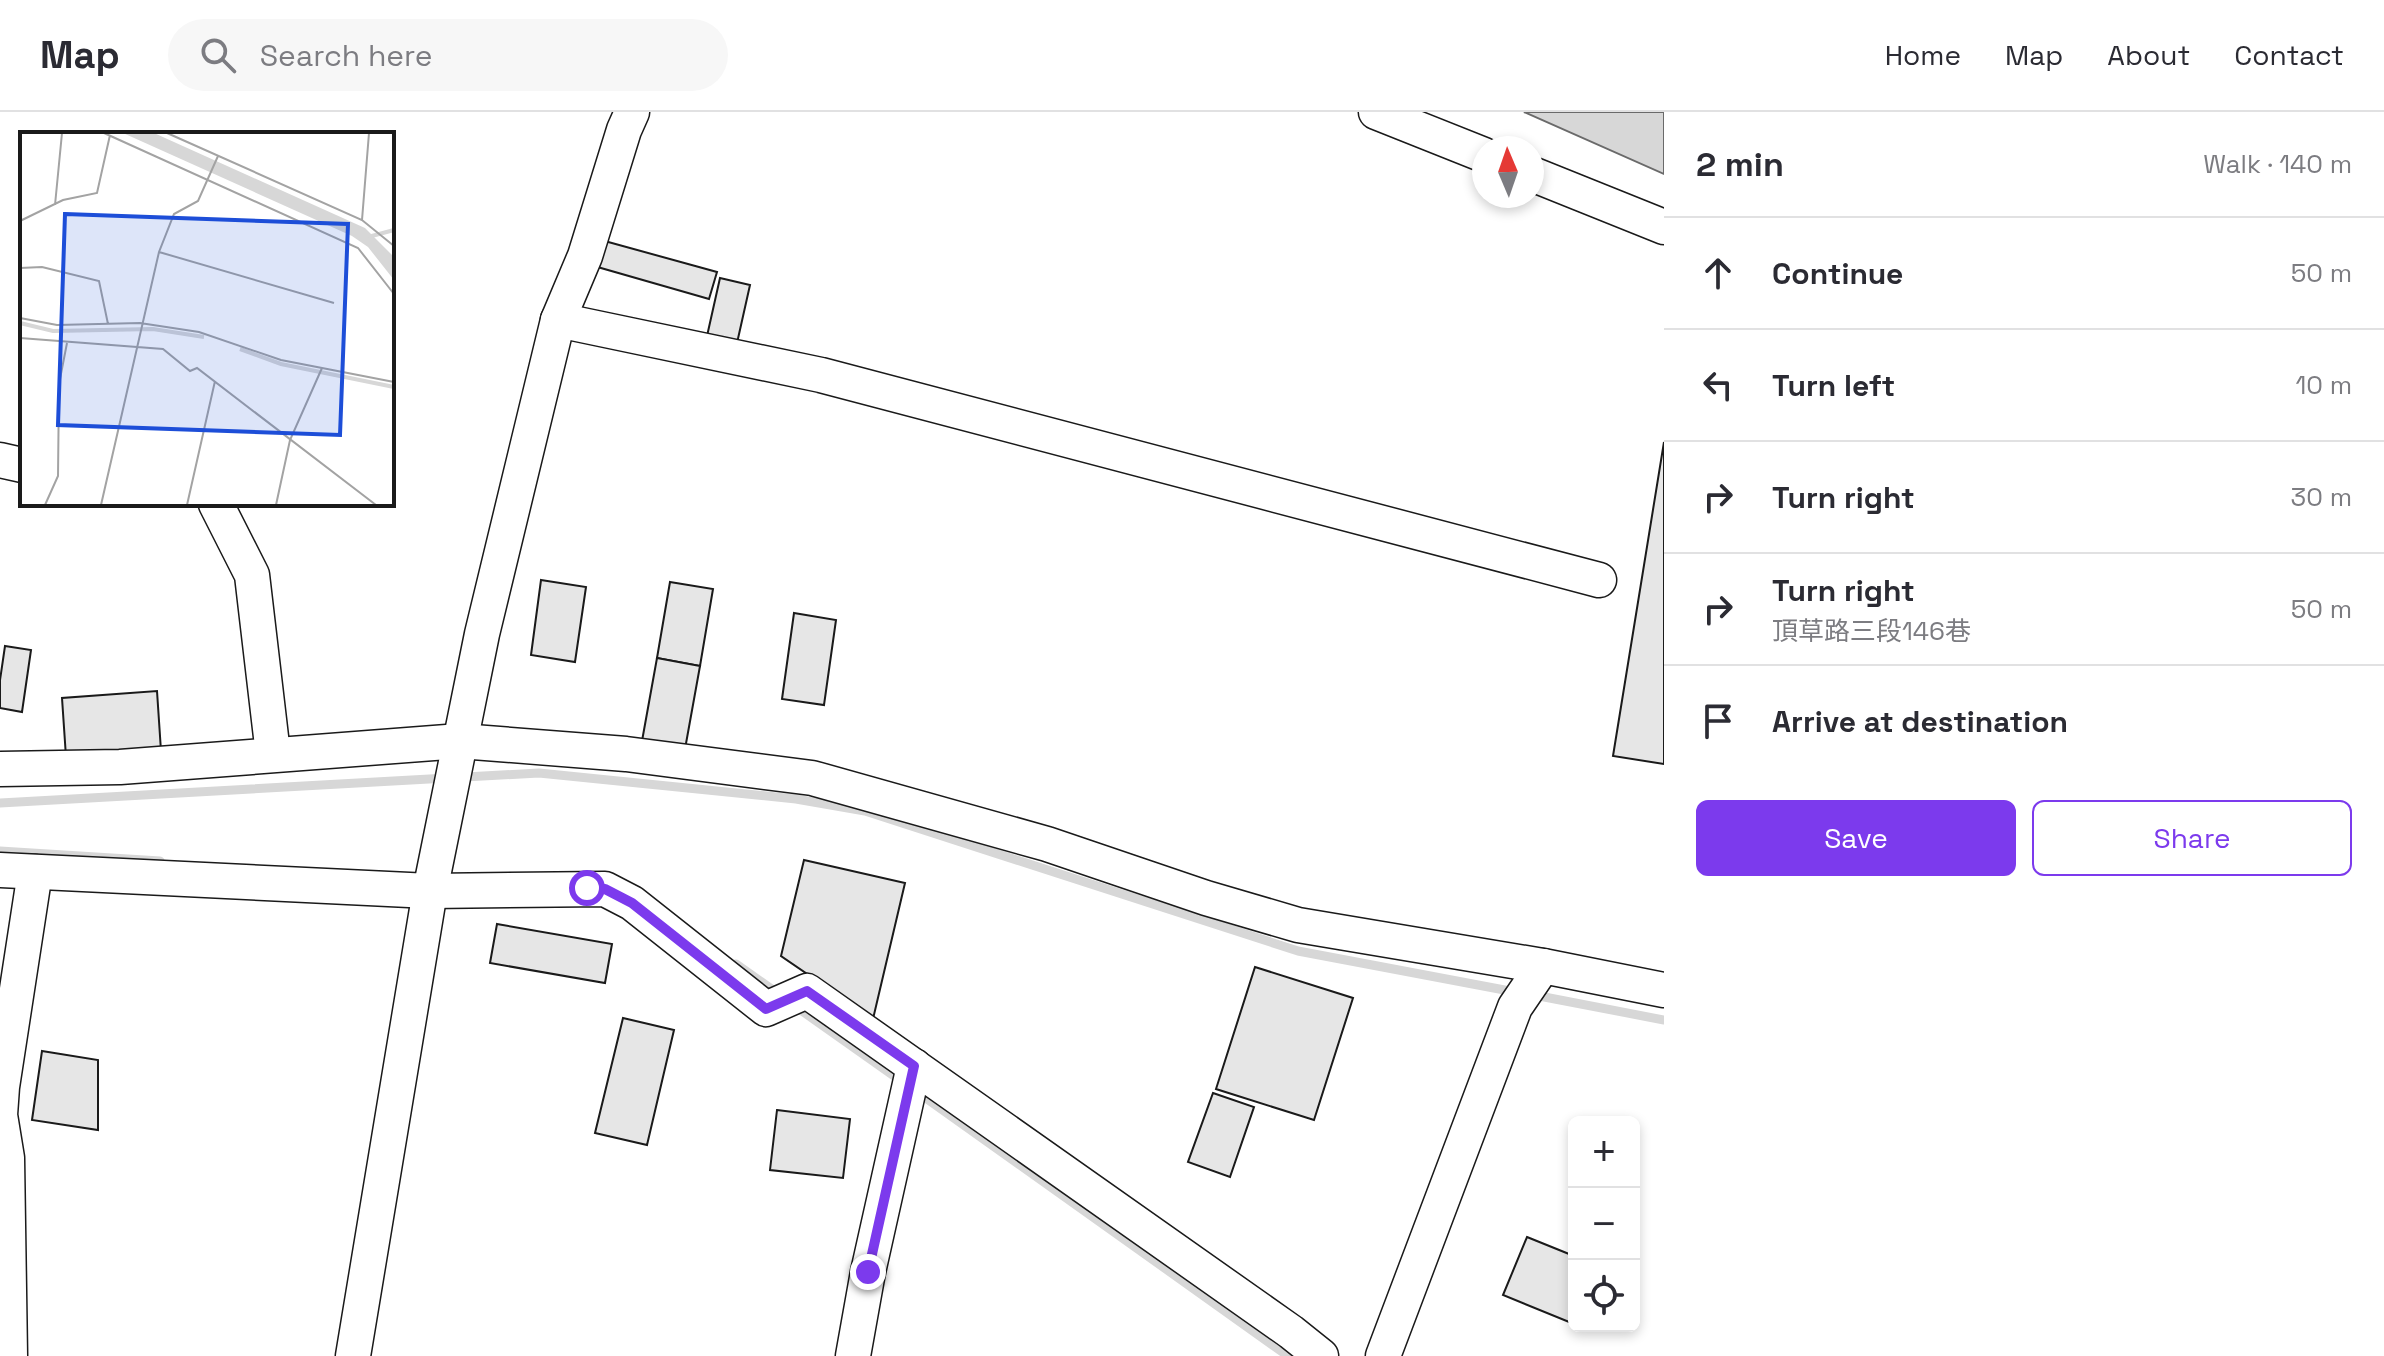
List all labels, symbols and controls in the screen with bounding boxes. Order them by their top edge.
search box [168,19,728,91]
text: Map [40,31,120,79]
icon: search [196,33,240,77]
text: Search here [260,36,433,75]
text: Home [1885,37,1961,73]
text: Map [2005,37,2063,73]
text: About [2107,37,2190,73]
text: Contact [2234,37,2344,73]
inset map [20,132,394,506]
north arrow [1472,136,1544,208]
text: 2 min [1696,143,1784,186]
text: Walk · 140 m [2203,147,2352,181]
icon: ahead [1696,251,1740,295]
text: Continue [1772,254,1903,293]
text: 50 m [2291,256,2352,290]
icon: left [1696,363,1740,407]
text: Turn left [1772,366,1895,405]
text: 10 m [2295,368,2352,402]
icon: right [1696,475,1740,519]
text: Turn right [1772,478,1915,517]
text: 30 m [2291,480,2352,514]
text: Turn right [1772,571,1915,610]
icon: right [1696,587,1740,631]
text: 50 m [2291,592,2352,626]
text: 頂草路三段146巷 [1772,614,1971,648]
icon: arrive [1696,699,1740,743]
text: Arrive at destination [1772,702,2068,741]
button: Save [1696,800,2016,876]
button: Share [2032,800,2352,876]
route start [569,870,605,906]
map controls [1568,1116,1640,1332]
button: + [1568,1116,1640,1188]
button: − [1568,1188,1640,1260]
route end [850,1254,886,1290]
button: locate [1568,1260,1640,1332]

